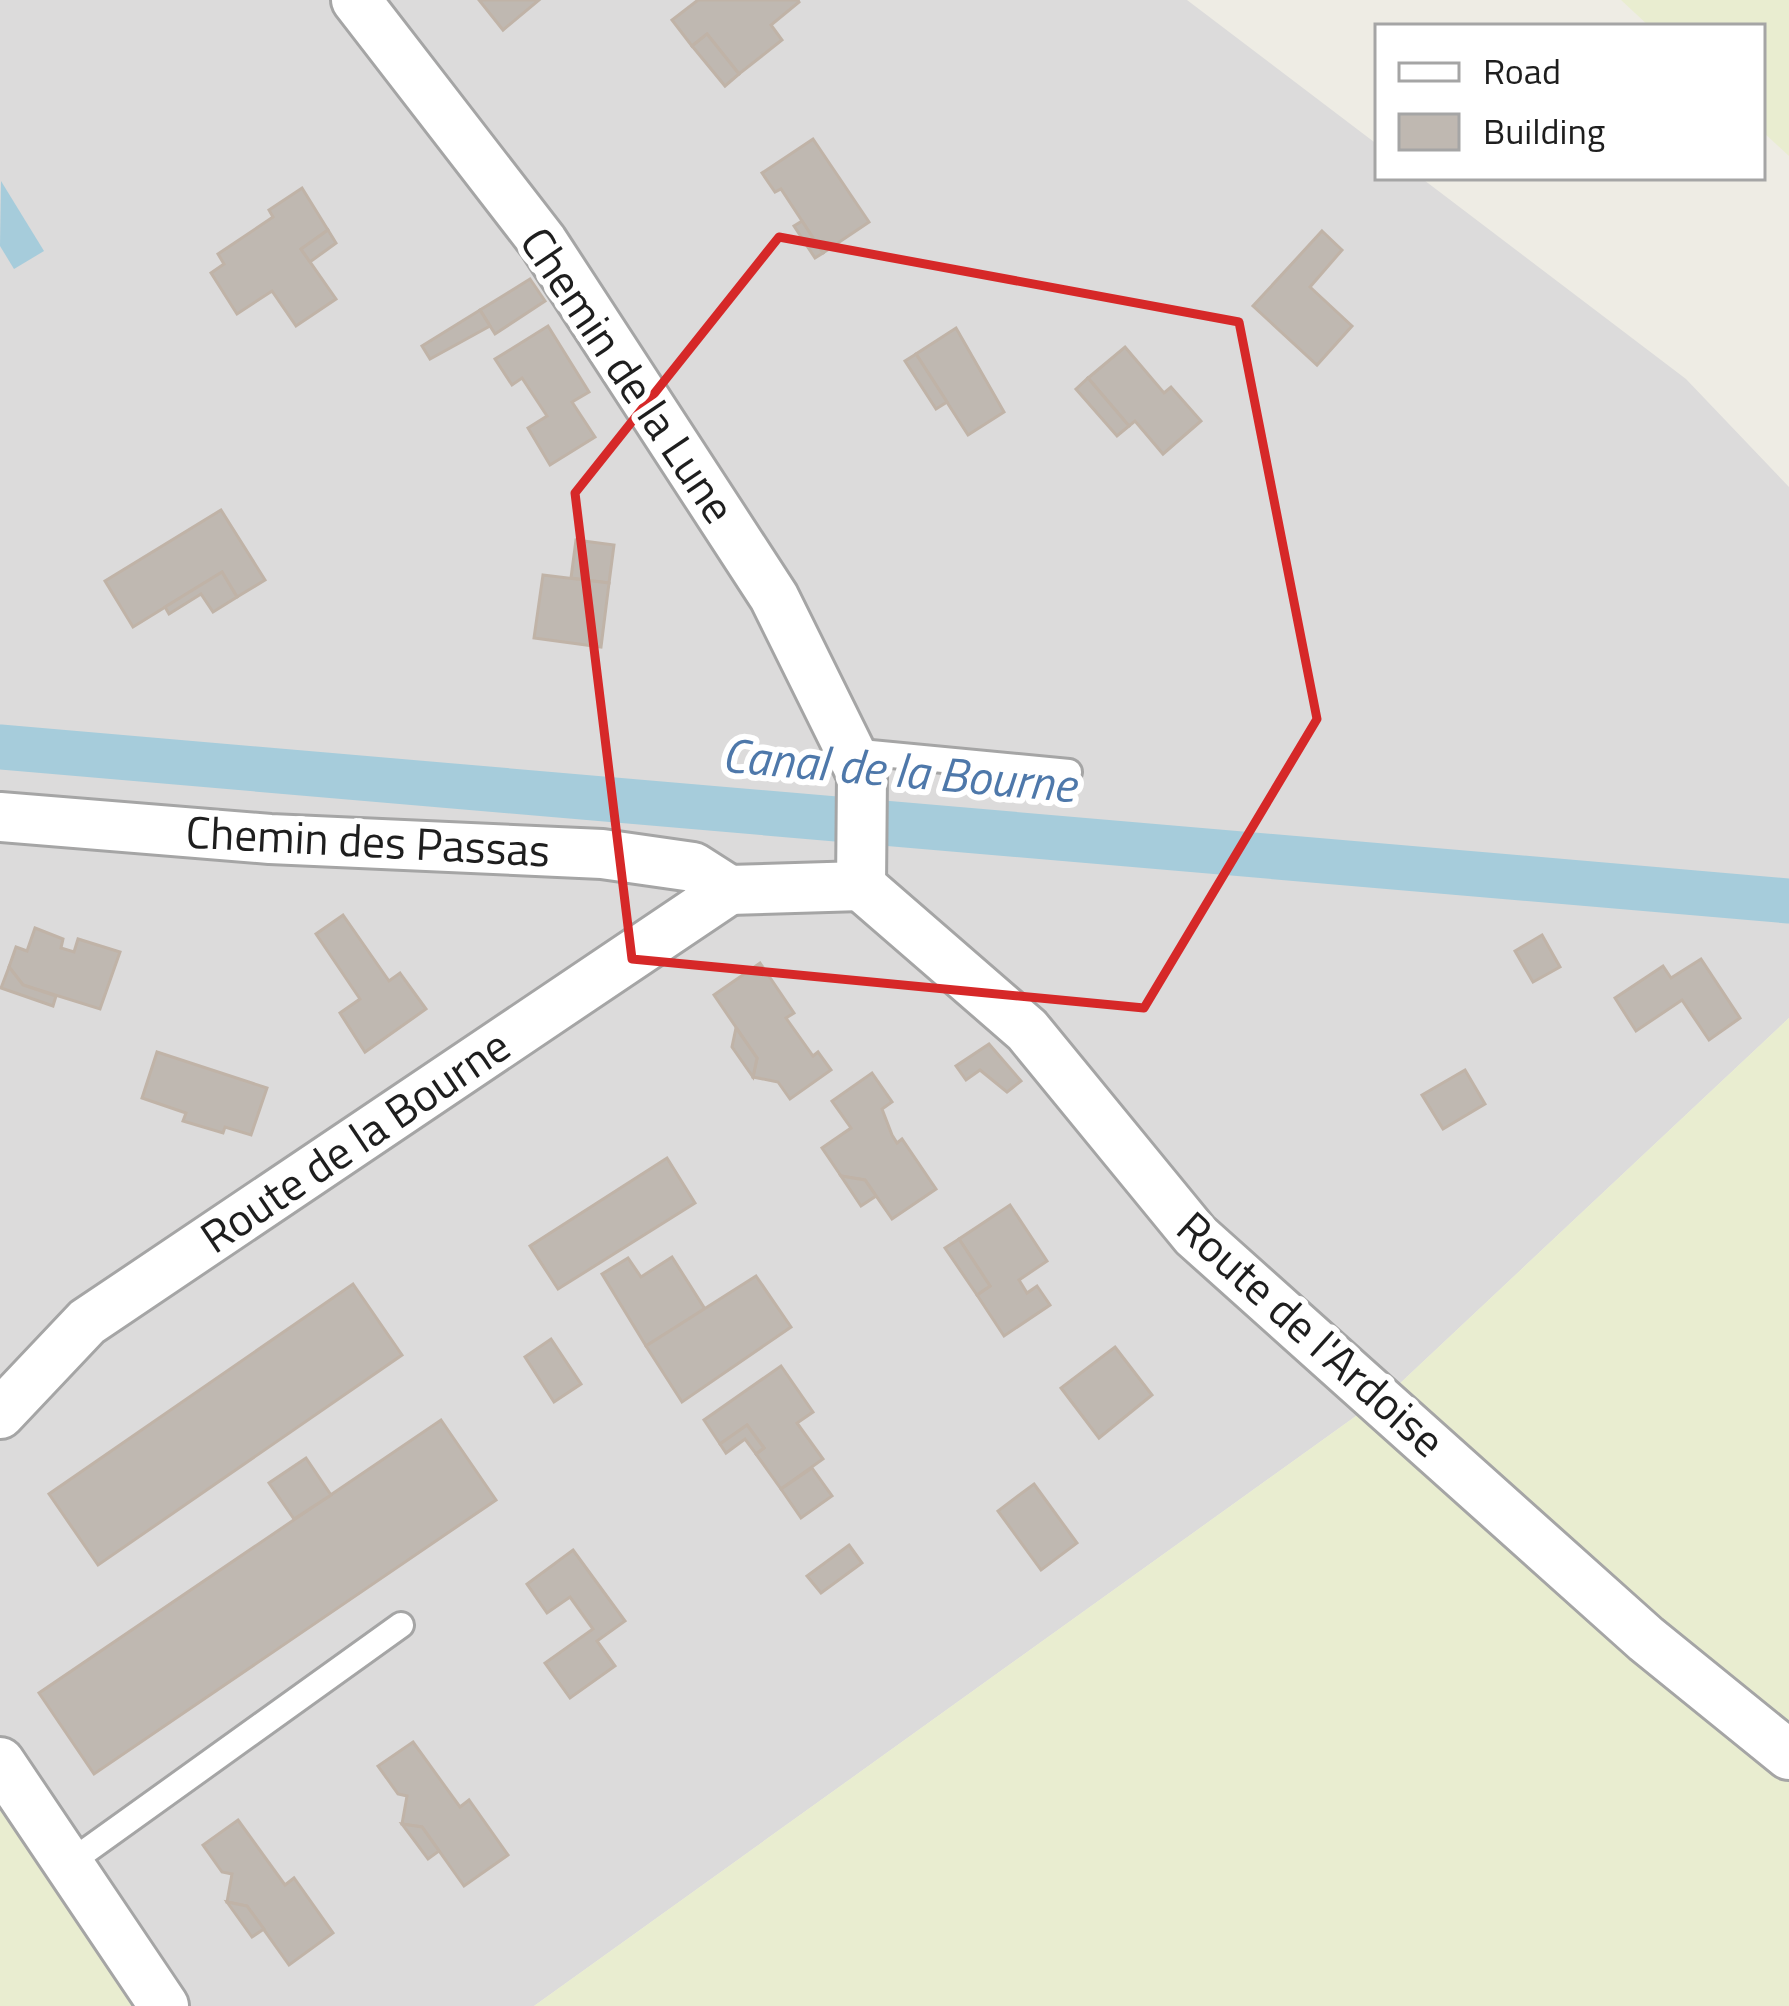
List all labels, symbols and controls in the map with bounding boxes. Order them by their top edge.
legend [1375,24,1765,180]
text: Road [1483,43,1561,98]
text: Building [1483,103,1605,158]
street label: Chemin de la Lune [504,213,753,536]
water label: Canal de la Bourne [719,718,1082,822]
street label: Chemin des Passas [184,797,552,883]
street label: Route de la Bourne [186,1011,523,1269]
street label: Route de l'Ardoise [1162,1194,1461,1472]

